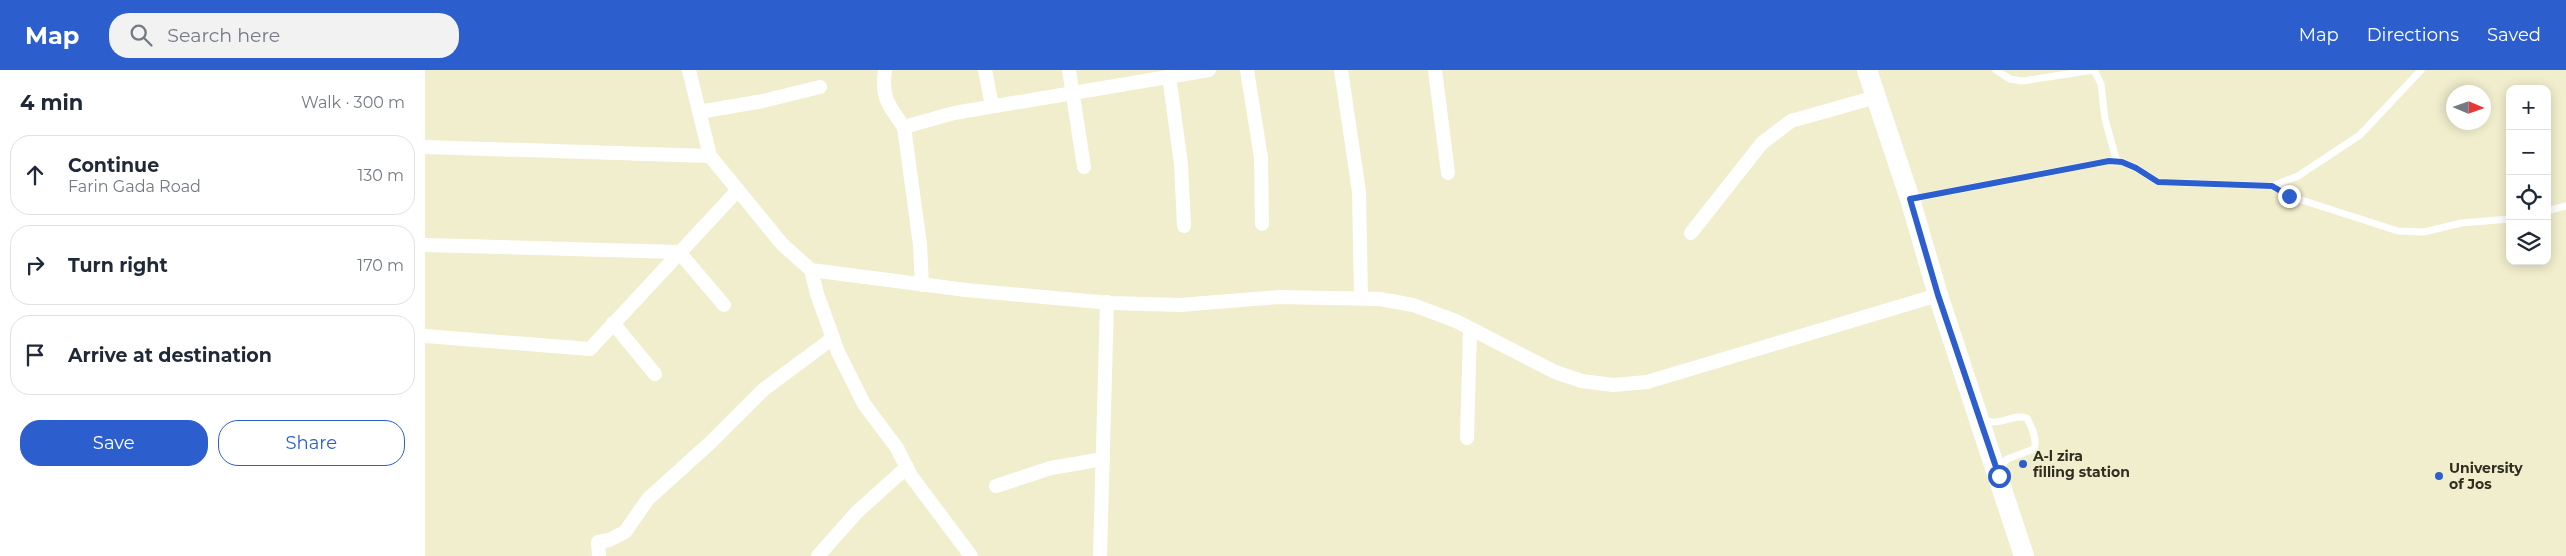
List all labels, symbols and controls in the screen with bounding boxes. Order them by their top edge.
search box [109,13,459,58]
text: Map [25,21,79,50]
icon: search [127,21,155,49]
text: Search here [167,24,280,47]
text: Map [2299,24,2339,46]
text: Directions [2367,24,2459,46]
text: Saved [2487,24,2541,46]
north arrow [2446,85,2491,130]
map controls [2506,85,2551,265]
button: + [2506,85,2551,130]
text: 4 min [20,90,83,115]
text: Walk · 300 m [301,93,405,112]
button: − [2506,130,2551,175]
text: Continue [68,154,159,177]
icon: ahead [21,161,49,189]
text: 130 m [357,166,404,185]
button: locate [2506,175,2551,220]
text: Farin Gada Road [68,177,201,196]
route end [2278,185,2301,208]
button: layers [2506,220,2551,265]
icon: right [21,251,49,279]
text: Turn right [68,254,168,277]
text: 170 m [357,256,404,275]
icon: arrive [21,341,49,369]
text: Arrive at destination [68,344,272,367]
button: Save [20,420,208,466]
button: Share [218,420,405,466]
place label: A-l zira filling station [2032,447,2130,481]
marker: A-l zira filling station [2017,458,2029,470]
place label: University of Jos [2449,459,2523,493]
route start [1988,465,2011,488]
marker: University of Jos [2433,470,2445,482]

